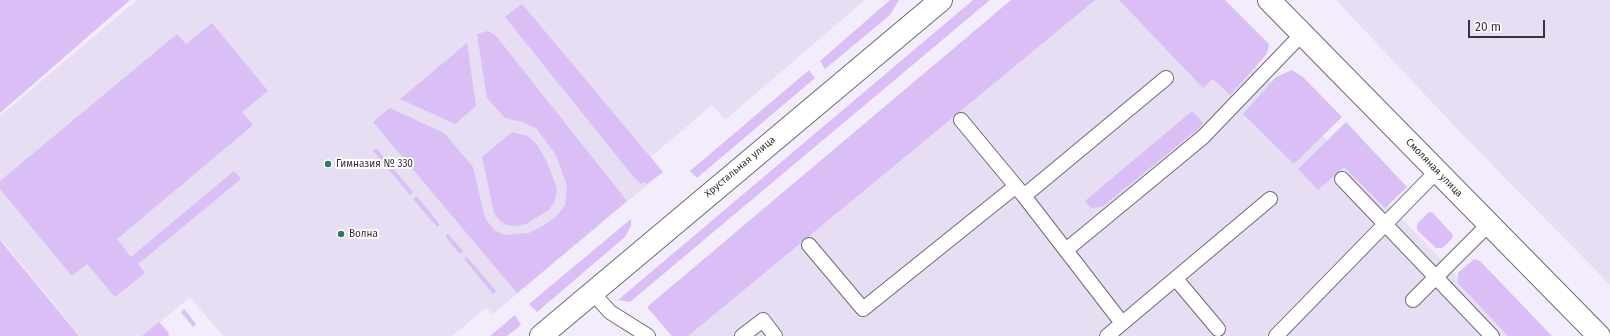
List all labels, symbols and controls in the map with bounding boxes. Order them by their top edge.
scale bar [1470,12,1547,38]
text: 20 m [1475,20,1501,34]
street label: Хрустальная улица [702,134,778,200]
street label: Смоляная улица [1403,136,1465,200]
place label: Гимназия № 330 [336,158,413,170]
marker: Гимназия № 330 [323,159,333,169]
place label: Волна [349,228,378,240]
marker: Волна [336,229,346,239]

